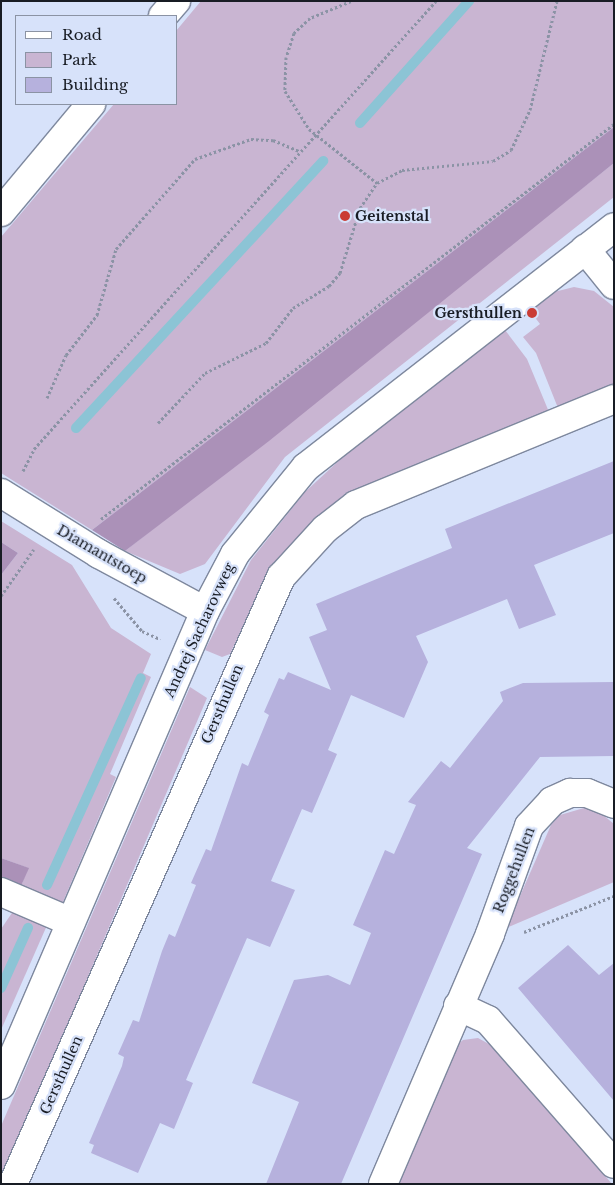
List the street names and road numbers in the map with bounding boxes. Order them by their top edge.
street label: Diamantstoep [54,521,150,587]
street label: Andrej Sacharovweg [160,560,238,700]
street label: Gersthullen [198,662,246,746]
street label: Roggehullen [490,825,538,915]
street label: Gersthullen [36,1033,86,1117]

